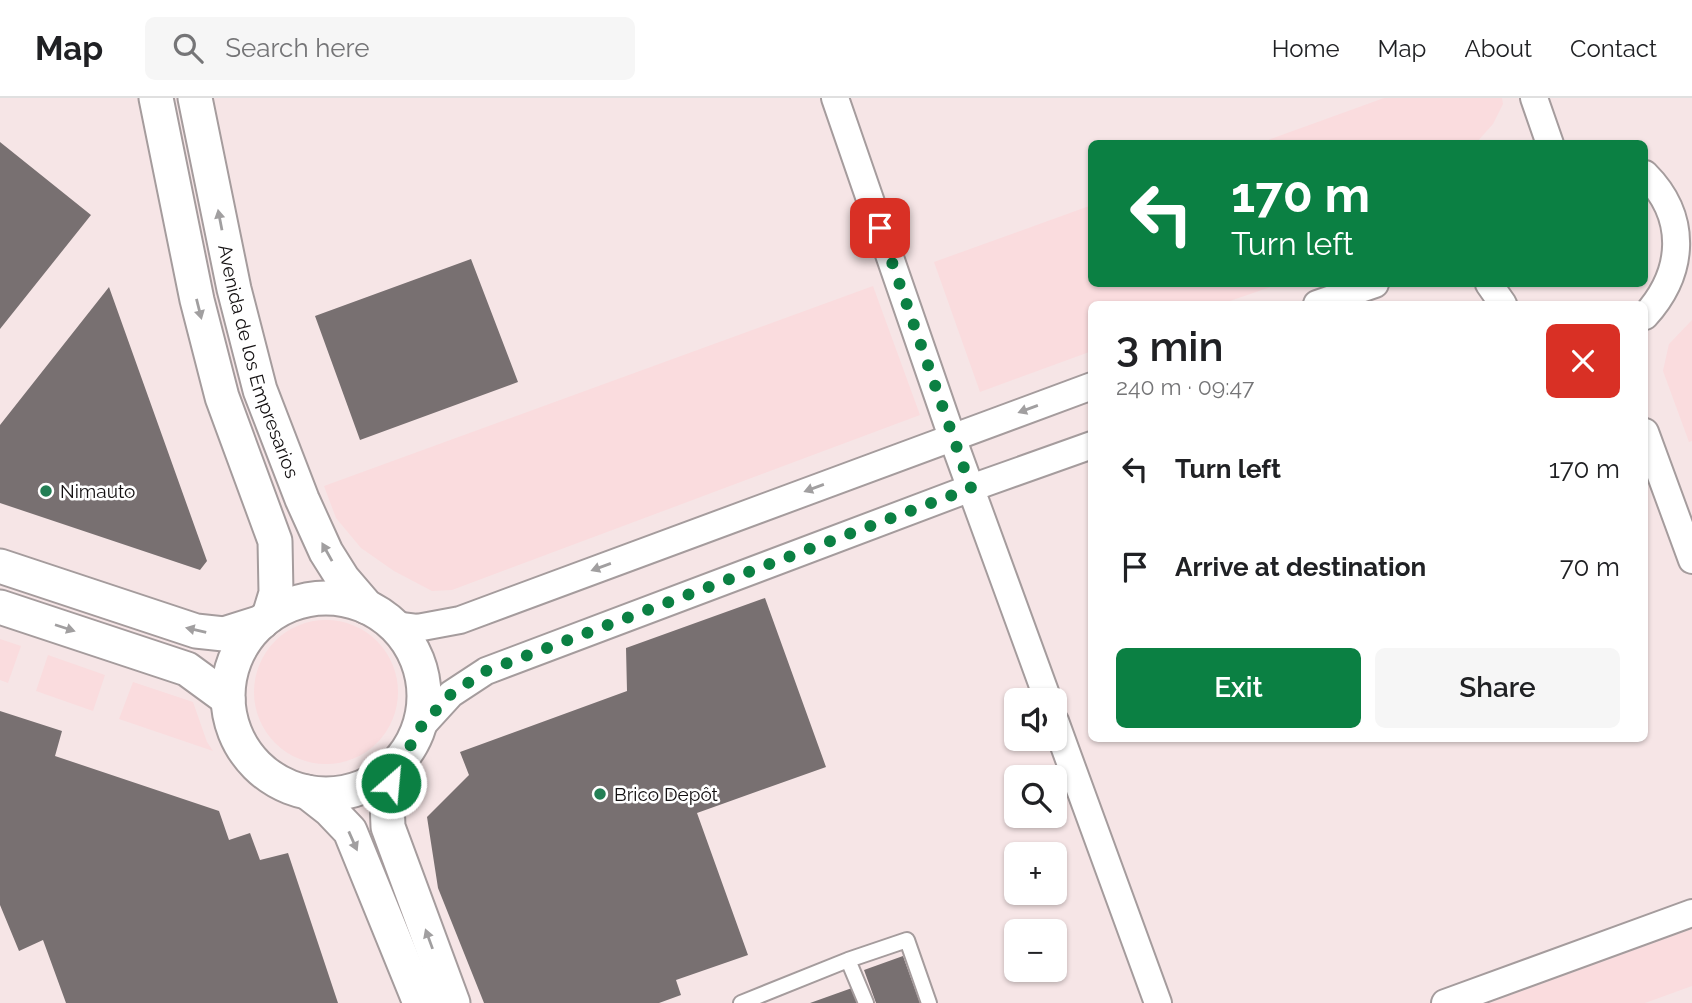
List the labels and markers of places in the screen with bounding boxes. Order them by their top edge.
pin [850,198,910,258]
place label: Nimauto [60,480,135,502]
marker: Nimauto [38,483,54,499]
place label: Brico Depôt [614,783,719,805]
marker: Brico Depôt [592,786,608,802]

